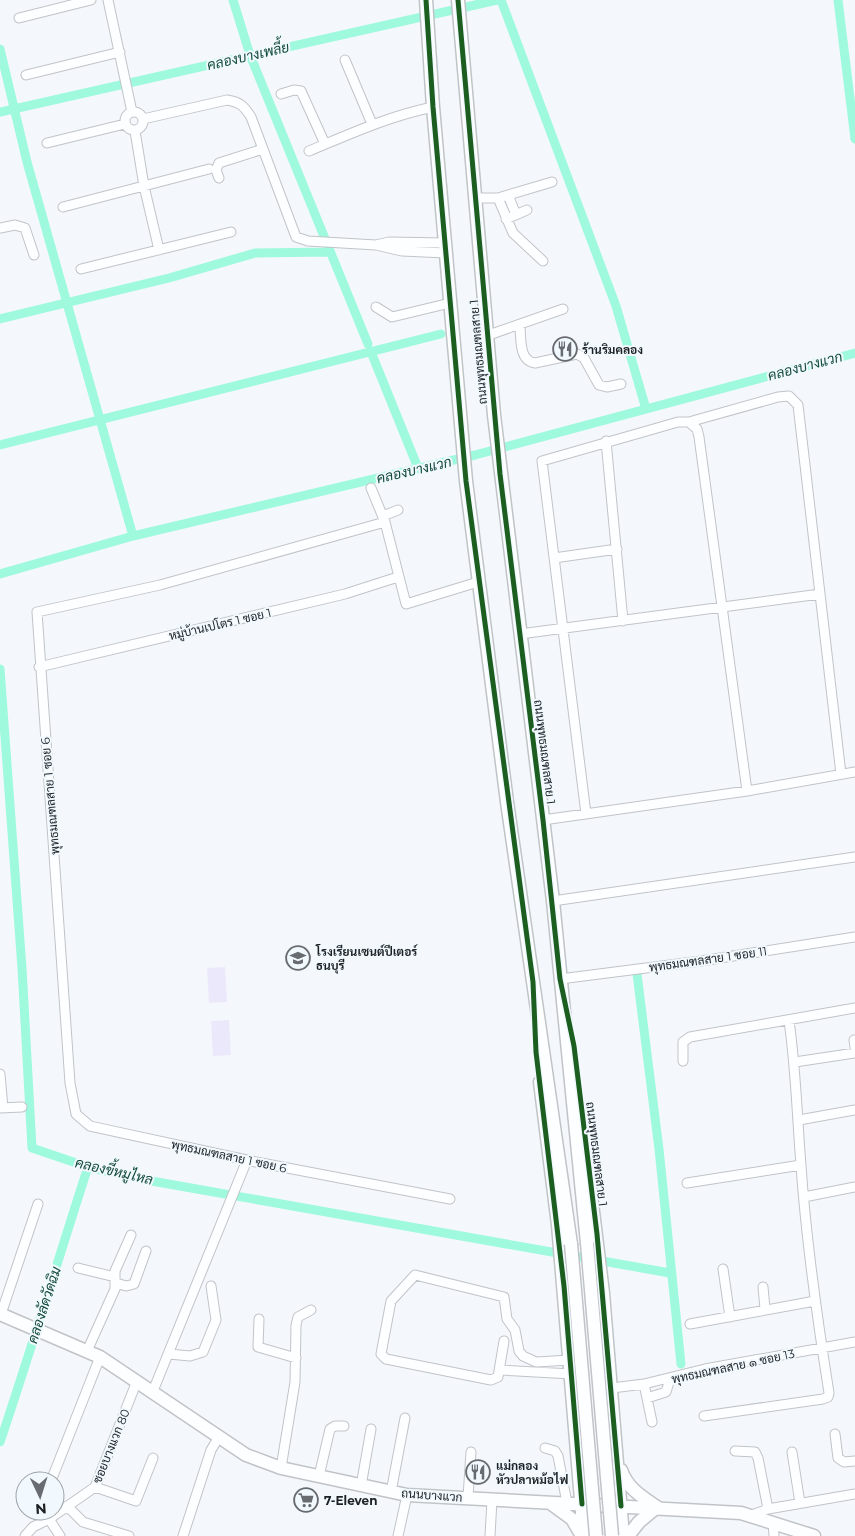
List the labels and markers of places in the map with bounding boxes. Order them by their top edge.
restaurant icon: ร้านริมคลอง [552,336,578,362]
place label: ร้านริมคลอง [582,342,643,357]
place label: โรงเรียนเซนต์ปีเตอร์ ธนบุรี [315,944,419,974]
school or university icon: โรงเรียนเซนต์ปีเตอร์ ธนบุรี [285,945,311,971]
place label: แม่กลอง หัวปลาหม้อไฟ [496,1458,568,1487]
restaurant icon: แม่กลอง หัวปลาหม้อไฟ [465,1459,491,1485]
supermarket icon: 7-Eleven [293,1487,319,1513]
place label: 7-Eleven [324,1493,377,1508]

